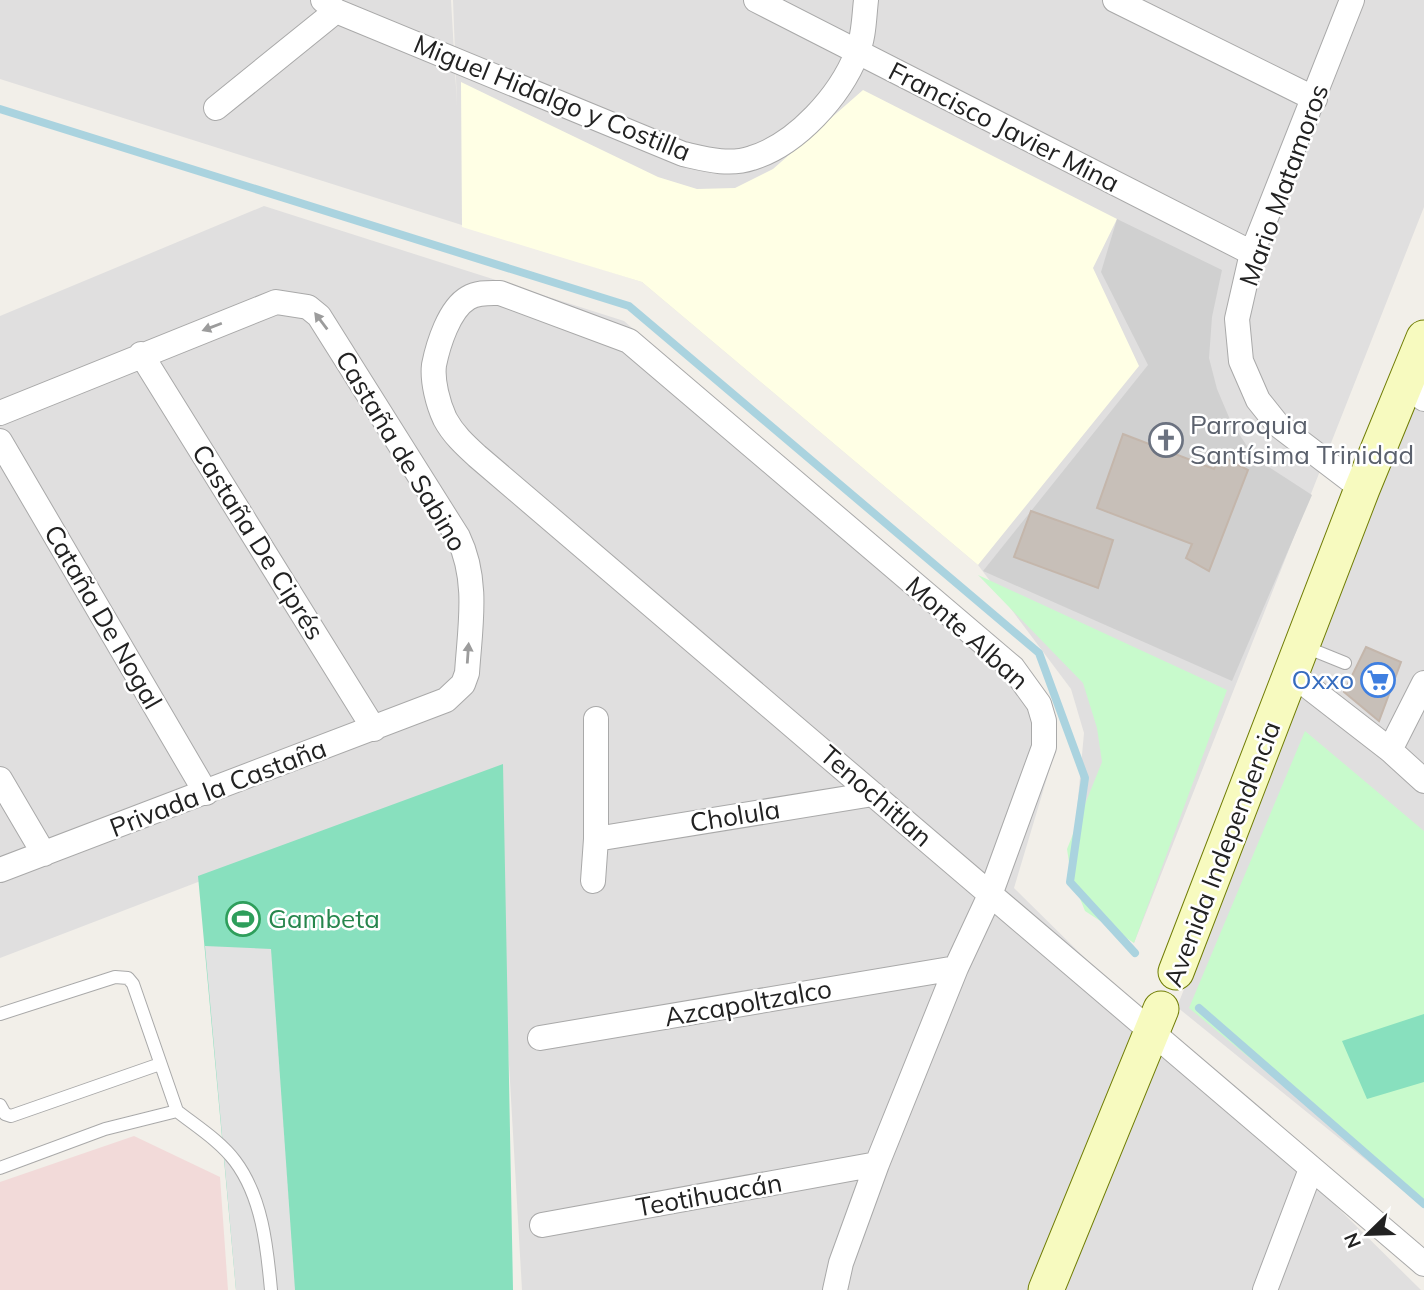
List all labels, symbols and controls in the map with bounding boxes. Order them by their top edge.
street label: Miguel Hidalgo y Costilla [409,27,695,168]
street label: Francisco Javier Mina [883,54,1125,199]
street label: Mario Matamoros [1232,79,1335,290]
one-way arrow [314,312,328,330]
one-way arrow [202,321,223,332]
street label: Castaña de Sabino [329,344,474,557]
place label: Parroquia Santísima Trinidad [1190,408,1414,471]
church icon: Parroquia Santísima Trinidad [1147,421,1185,459]
street label: Castaña De Ciprés [185,438,332,646]
street label: Cataña De Nogal [37,519,170,715]
street label: Monte Alban [899,569,1036,696]
one-way arrow [463,642,474,664]
supermarket icon: Oxxo [1359,661,1397,699]
place label: Oxxo [1292,663,1354,696]
street label: Avenida Independencia [1156,716,1287,991]
street label: Privada la Castaña [105,731,331,844]
street label: Tenochitlan [813,738,939,853]
street label: Cholula [687,792,782,839]
sports icon: Gambeta [224,900,262,938]
place label: Gambeta [268,902,380,935]
street label: Azcapoltzalco [662,972,834,1033]
street label: Teotihuacán [633,1165,784,1224]
north arrow [1333,1199,1403,1269]
text: N [1339,1229,1366,1252]

